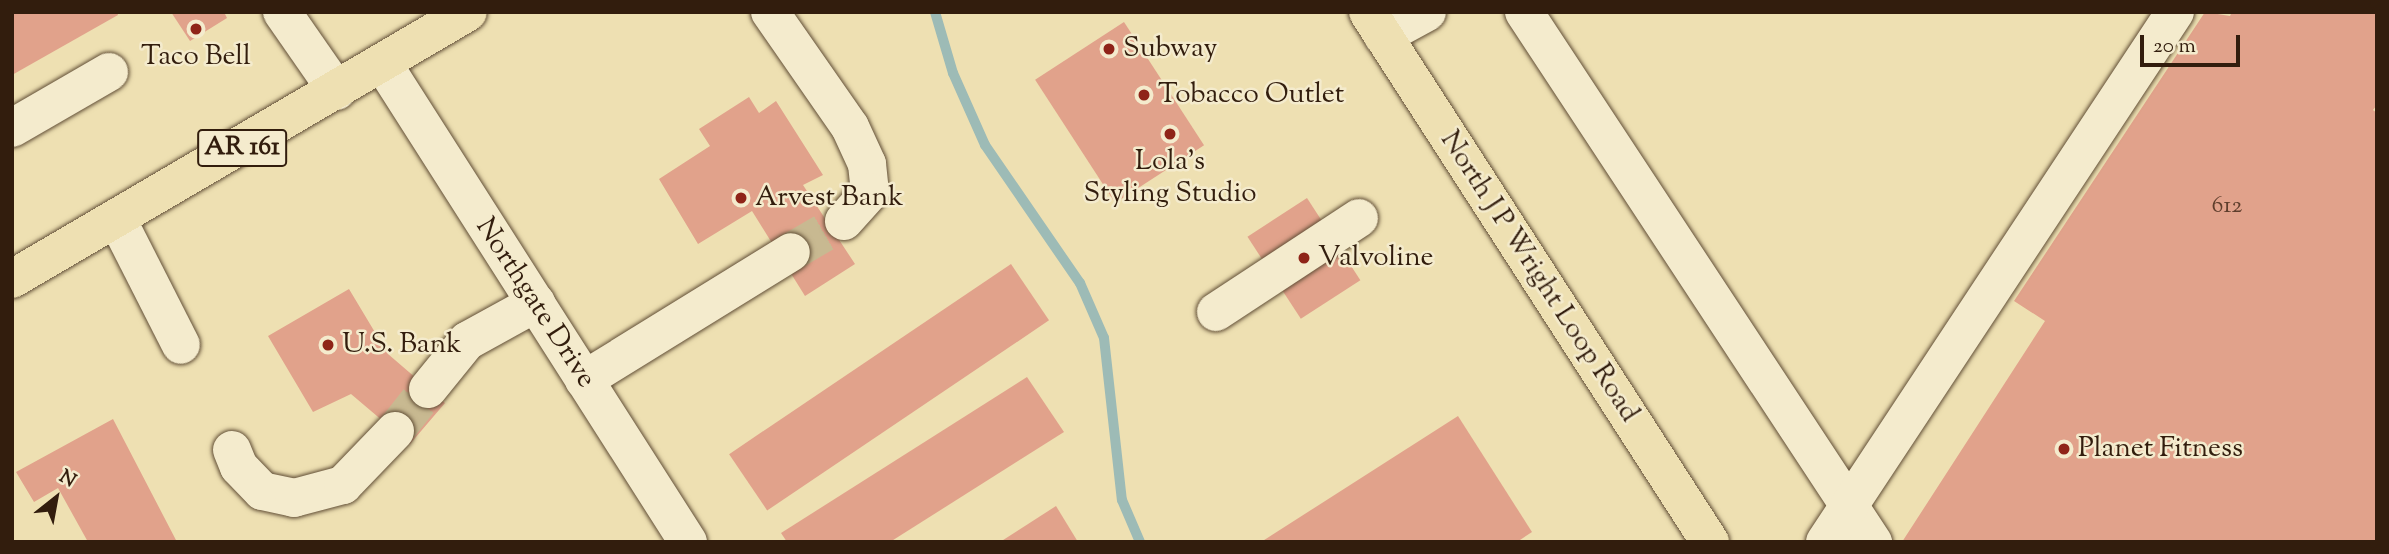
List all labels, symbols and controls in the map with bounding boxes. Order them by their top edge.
marker: Taco Bell [188,21,204,37]
scale bar [2144,21,2244,65]
place label: Subway [1123,32,1217,66]
text: 20 m [2153,32,2196,62]
place label: Taco Bell [141,40,251,74]
marker: Subway [1101,41,1117,57]
place label: Tobacco Outlet [1158,78,1344,112]
marker: Tobacco Outlet [1136,87,1152,103]
road number: AR 161 [196,125,288,170]
street label: North J P Wright Loop Road [1432,125,1646,429]
marker: Lola's Styling Studio [1162,126,1178,142]
place label: Lola's Styling Studio [1083,145,1257,211]
place label: Arvest Bank [755,181,903,215]
marker: Arvest Bank [733,190,749,206]
house number: 612 [2211,193,2243,221]
street label: Northgate Drive [468,212,602,394]
place label: Valvoline [1318,241,1433,275]
marker: Valvoline [1296,250,1312,266]
place label: U.S. Bank [342,328,462,362]
marker: U.S. Bank [320,337,336,353]
place label: Planet Fitness [2078,432,2243,466]
marker: Planet Fitness [2056,441,2072,457]
north arrow [21,463,91,533]
text: N [54,464,81,495]

